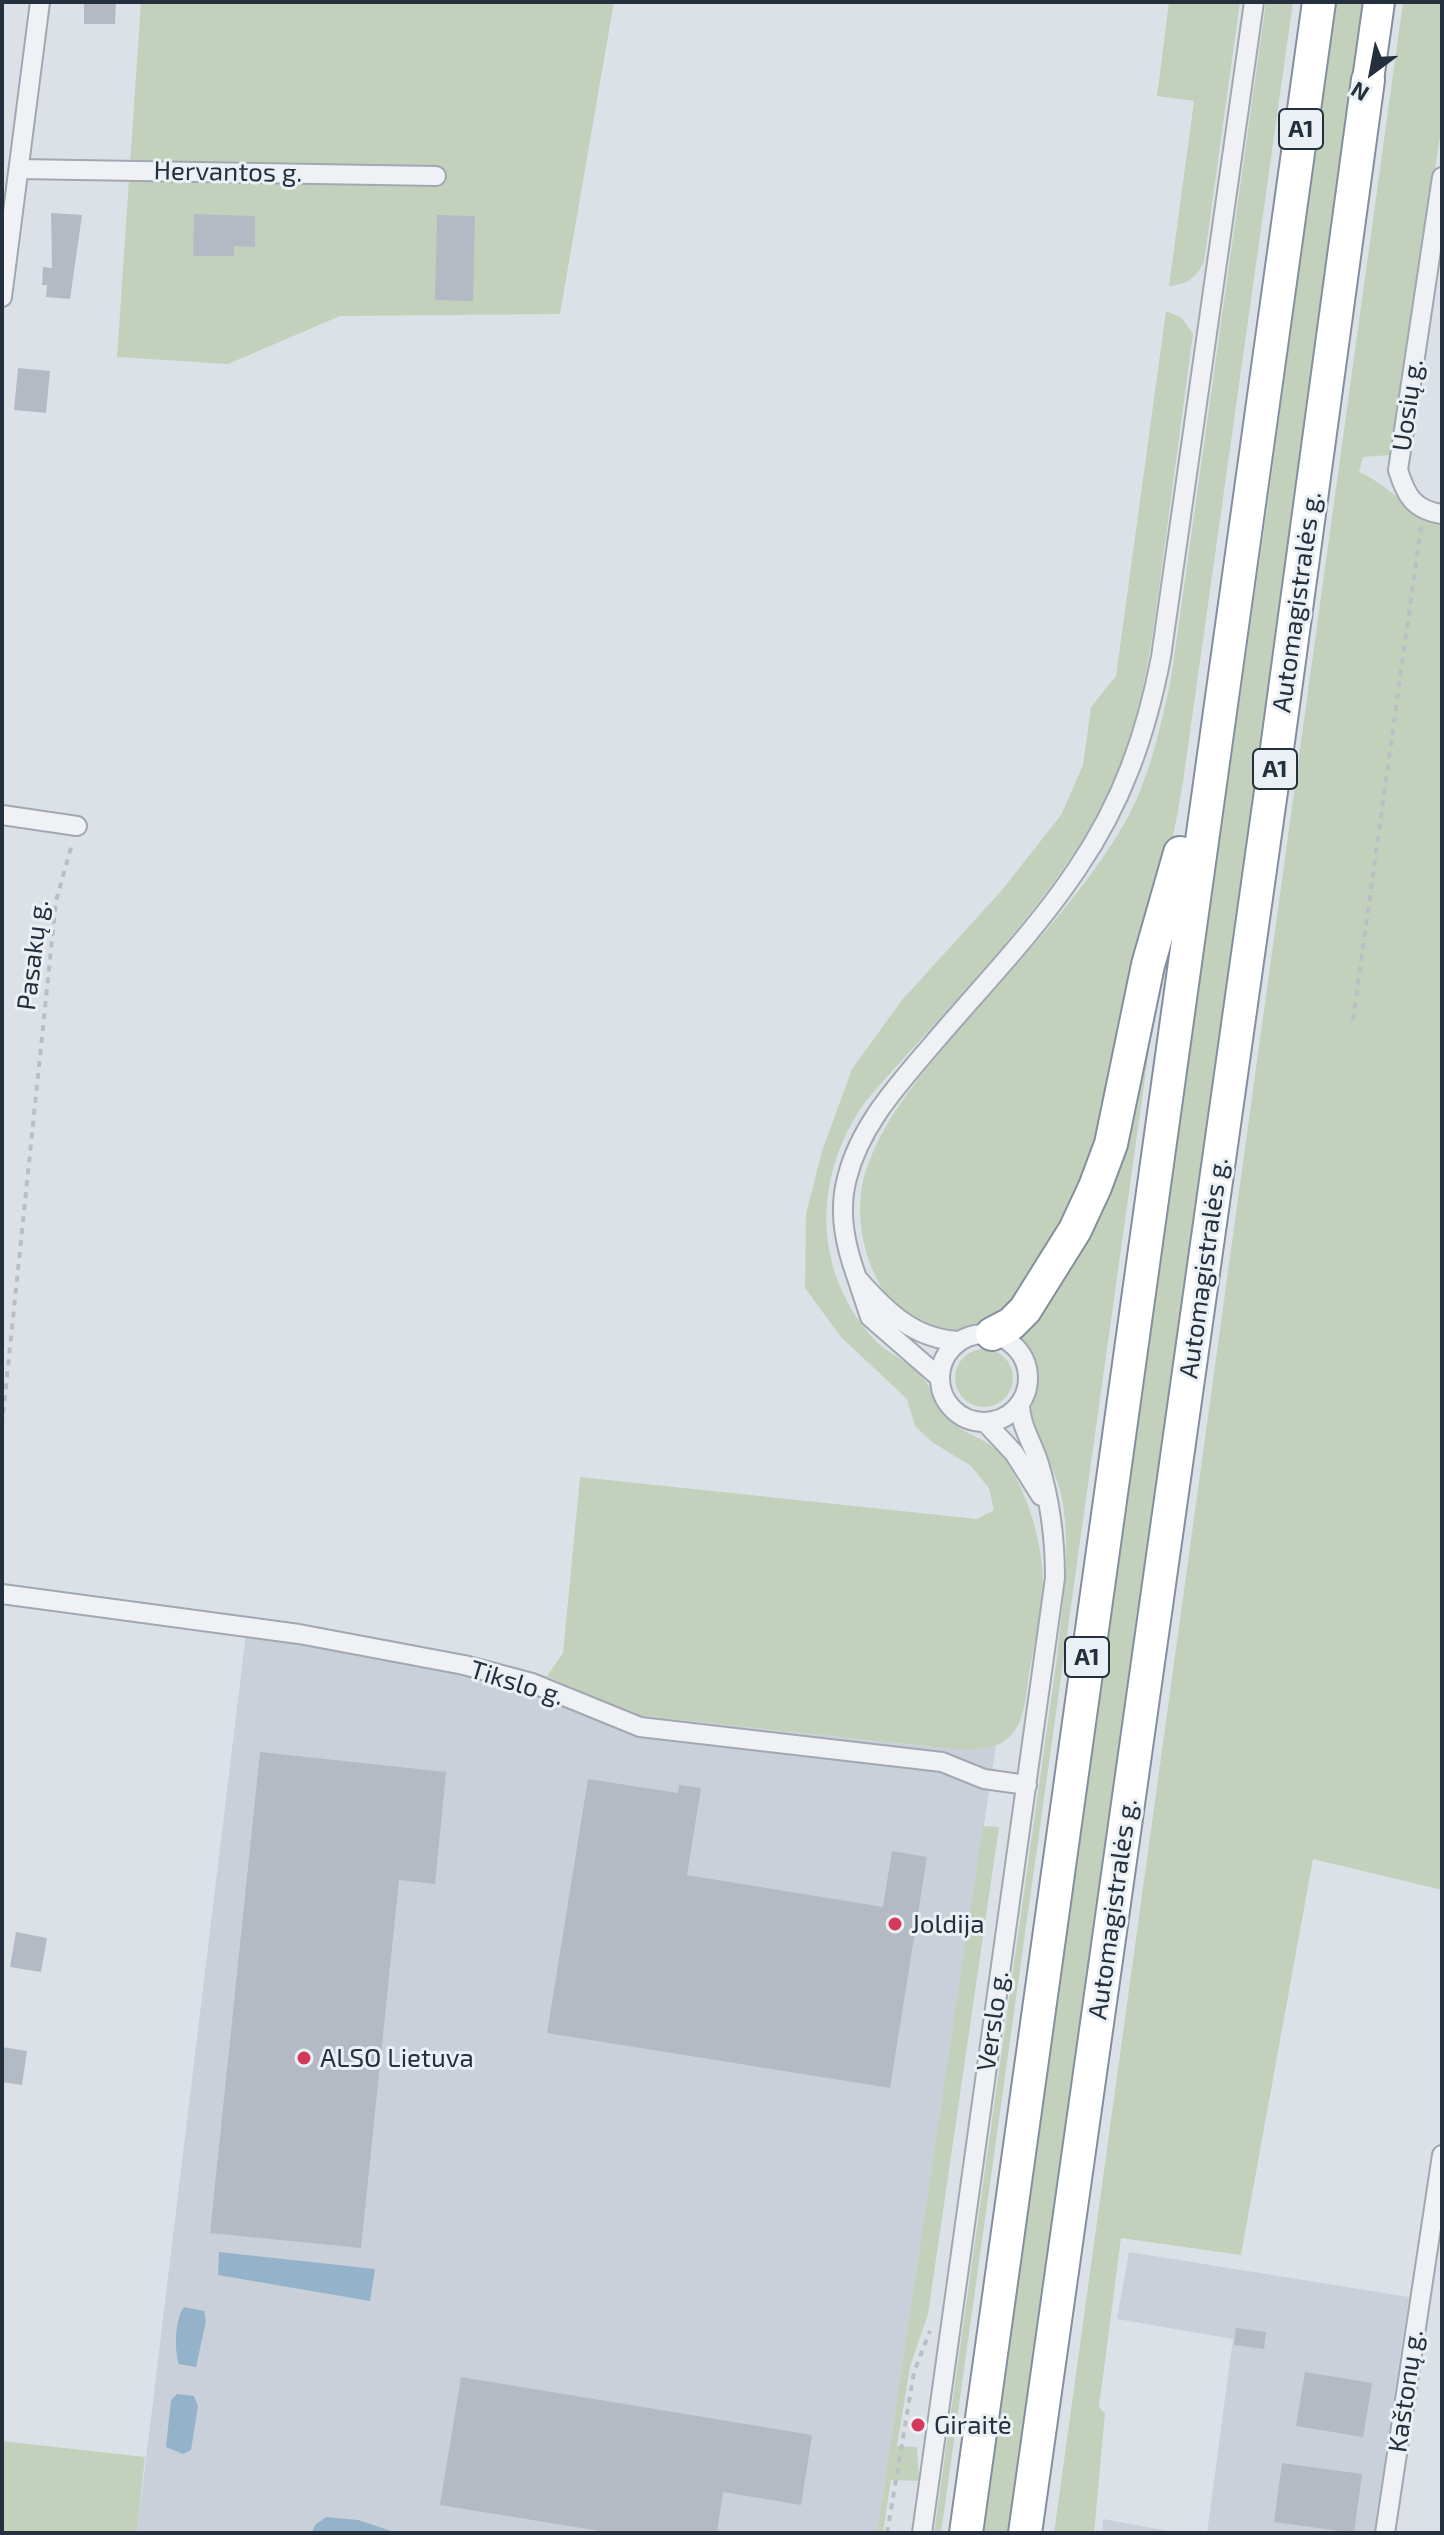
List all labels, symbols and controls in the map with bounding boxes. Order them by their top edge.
north arrow [1332,32,1412,112]
text: N [1346,77,1373,108]
road number: A1 [1279,109,1323,149]
street label: Hervantos g. [153,155,303,189]
street label: Uosių g. [1386,357,1430,453]
street label: Automagistralės g. [1266,490,1328,714]
road number: A1 [1253,749,1297,789]
street label: Pasakų g. [11,898,55,1012]
street label: Automagistralės g. [1173,1156,1235,1380]
road number: A1 [1065,1637,1109,1677]
street label: Tikslo g. [466,1654,568,1712]
street label: Automagistralės g. [1082,1797,1144,2021]
place label: Joldija [911,1908,984,1940]
marker: Joldija [886,1915,904,1933]
street label: Verslo g. [971,1969,1015,2073]
place label: ALSO Lietuva [320,2042,474,2074]
marker: ALSO Lietuva [295,2049,313,2067]
street label: Kaštonų g. [1382,2328,1430,2454]
place label: Giraitė [934,2409,1012,2441]
marker: Giraitė [909,2416,927,2434]

